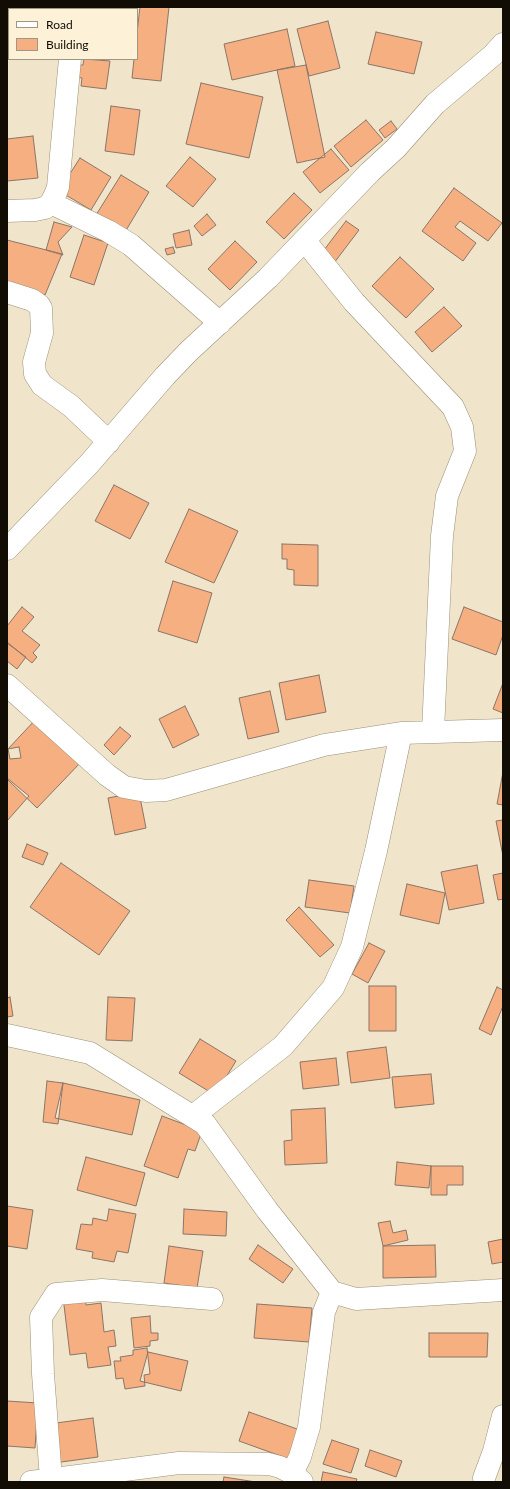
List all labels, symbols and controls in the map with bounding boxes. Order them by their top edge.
legend [8,8,138,60]
text: Road [46,17,73,32]
text: Building [46,37,89,52]

